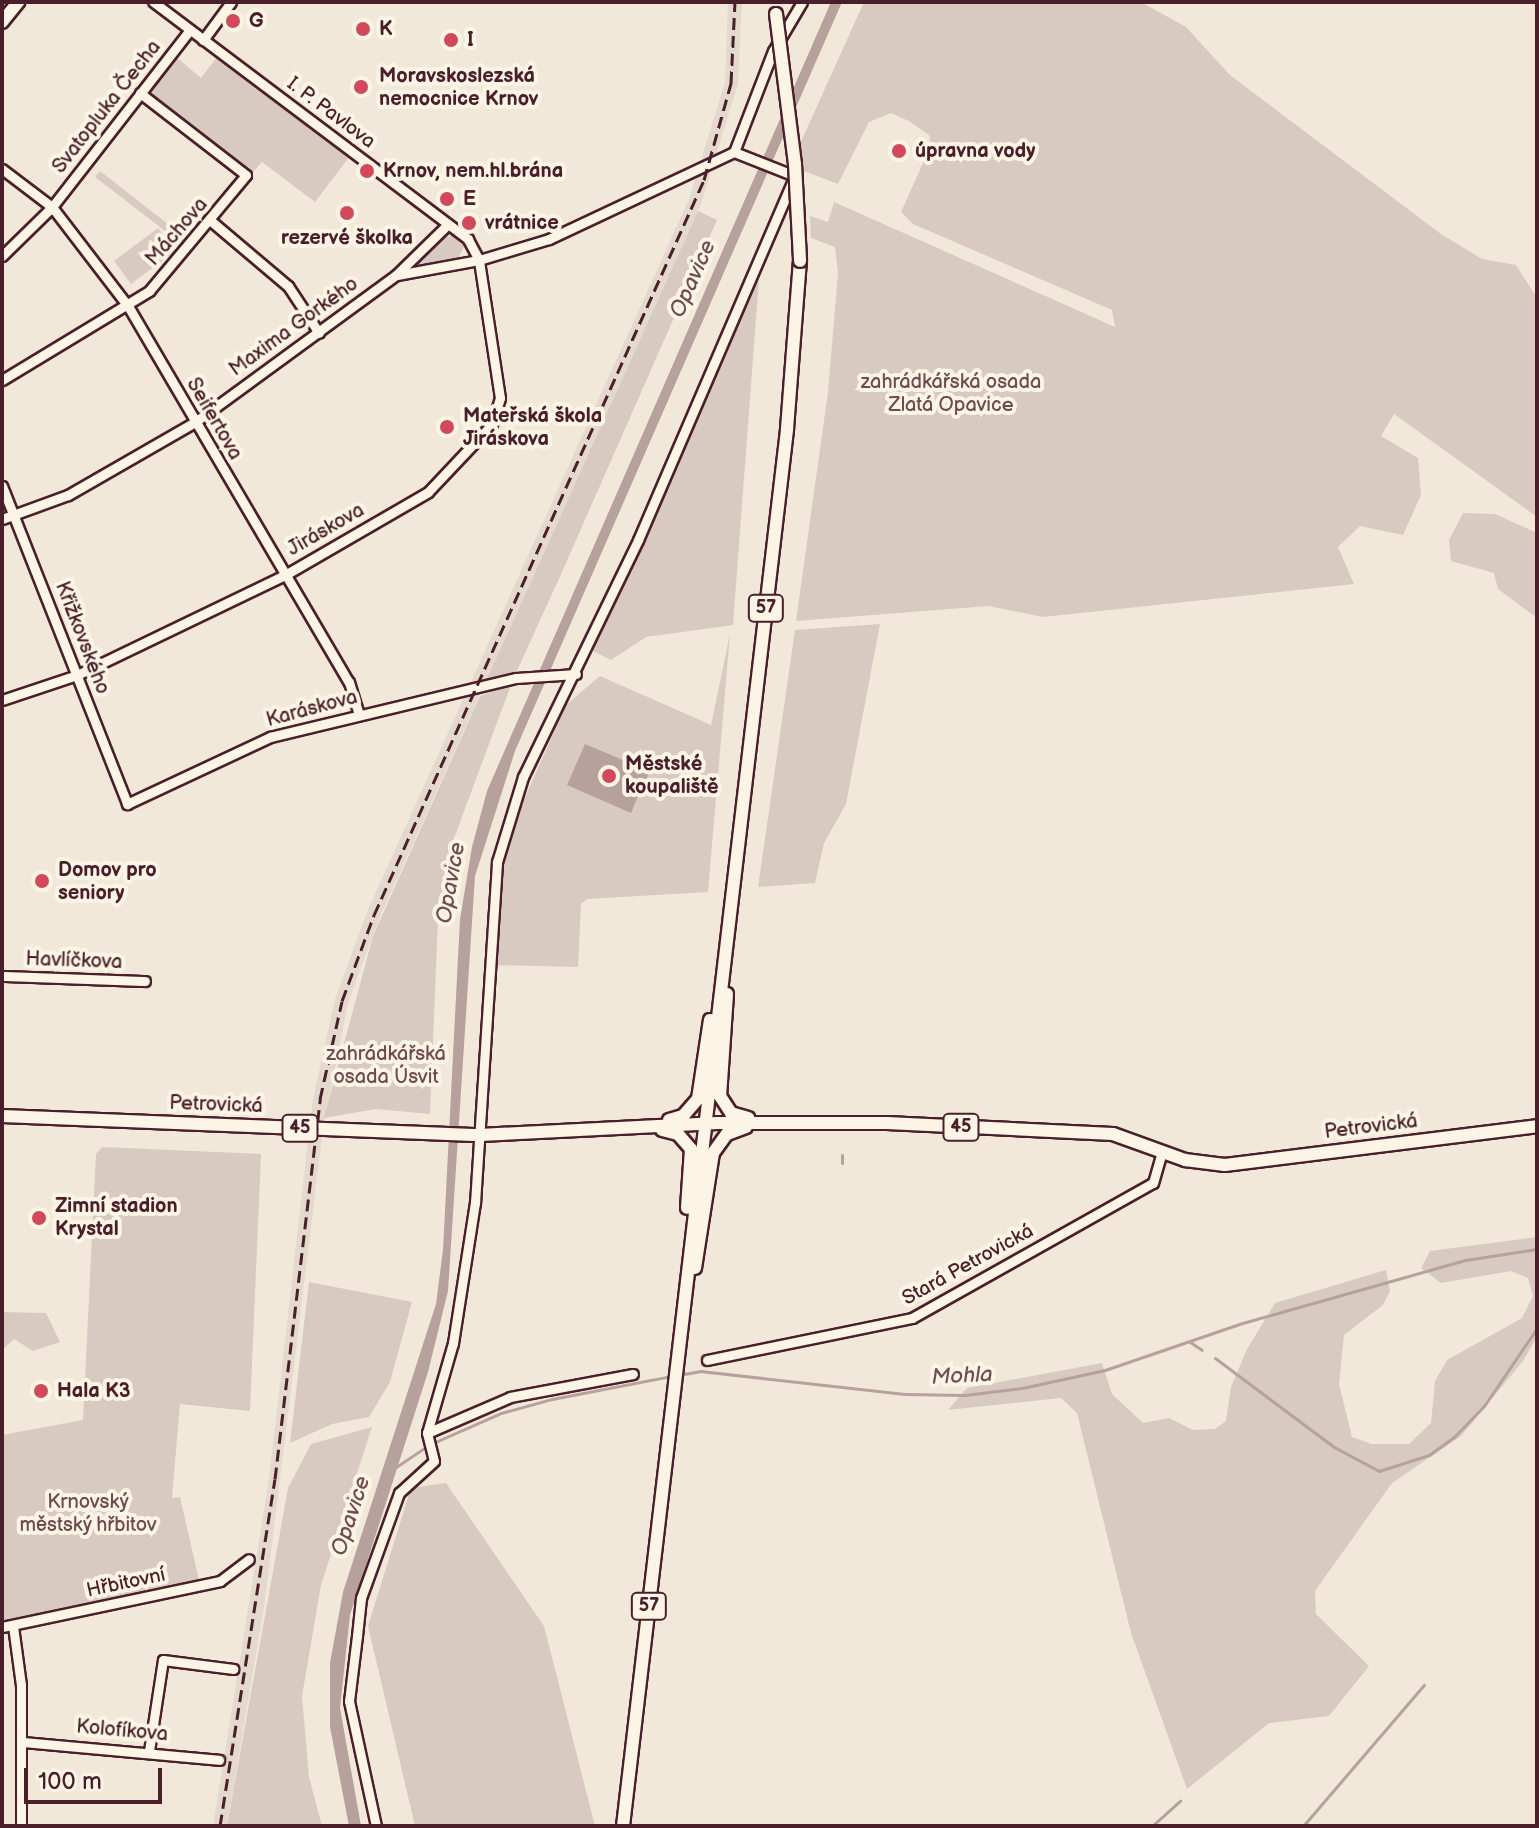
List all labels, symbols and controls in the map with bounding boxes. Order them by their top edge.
place label: G [249,9,264,33]
marker: G [224,12,242,30]
place label: K [379,17,393,41]
marker: K [354,20,372,38]
place label: I [467,28,474,52]
marker: I [442,31,460,49]
street label: Svatopluka Čecha [48,36,166,178]
place label: Moravskoslezská nemocnice Krnov [379,64,538,111]
street label: I. P. Pavlova [282,72,380,154]
marker: Moravskoslezská nemocnice Krnov [350,76,372,98]
place label: úpravna vody [915,139,1035,163]
marker: úpravna vody [890,142,908,160]
place label: Krnov, nem.hl.brána [383,159,563,183]
marker: Krnov, nem.hl.brána [358,162,376,180]
place label: E [463,187,476,211]
marker: E [438,190,456,208]
street label: Máchova [141,193,213,271]
marker: rezervé školka [338,204,356,222]
place label: vrátnice [485,211,559,235]
marker: vrátnice [460,214,478,232]
place label: rezervé školka [281,226,413,250]
water label: Opavice [664,236,722,322]
street label: Maxima Gorkého [225,272,363,382]
park label: zahrádkářská osada Zlatá Opavice [861,370,1041,417]
street label: Seifertova [181,374,247,464]
place label: Mateřská škola Jiráskova [463,404,602,451]
marker: Mateřská škola Jiráskova [438,418,456,436]
street label: Jiráskova [283,498,369,562]
street label: Křižkovského [50,578,114,698]
road number: 57 [746,594,786,622]
street label: Karáskova [264,685,360,733]
place label: Městské koupaliště [625,752,719,799]
marker: Městské koupaliště [600,767,618,785]
water label: Opavice [431,840,471,926]
place label: Domov pro seniory [58,858,157,905]
marker: Domov pro seniory [33,872,51,890]
street label: Havlíčkova [25,947,123,975]
park label: zahrádkářská osada Úsvit [326,1042,446,1089]
street label: Petrovická [169,1091,263,1119]
street label: Petrovická [1323,1109,1419,1145]
road number: 45 [941,1113,981,1141]
road number: 45 [280,1114,320,1142]
place label: Zimní stadion Krystal [55,1194,178,1241]
marker: Zimní stadion Krystal [30,1209,48,1227]
street label: Stará Petrovická [898,1219,1038,1311]
water label: Mohla [931,1361,993,1391]
place label: Hala K3 [57,1379,130,1403]
marker: Hala K3 [32,1382,50,1400]
water label: Opavice [326,1473,376,1559]
park label: Krnovský městský hřbitov [19,1491,157,1538]
street label: Hřbitovní [84,1563,168,1603]
road number: 57 [629,1592,669,1620]
street label: Kolofíkova [75,1715,169,1747]
scale bar [28,1752,166,1802]
text: 100 m [38,1767,102,1796]

